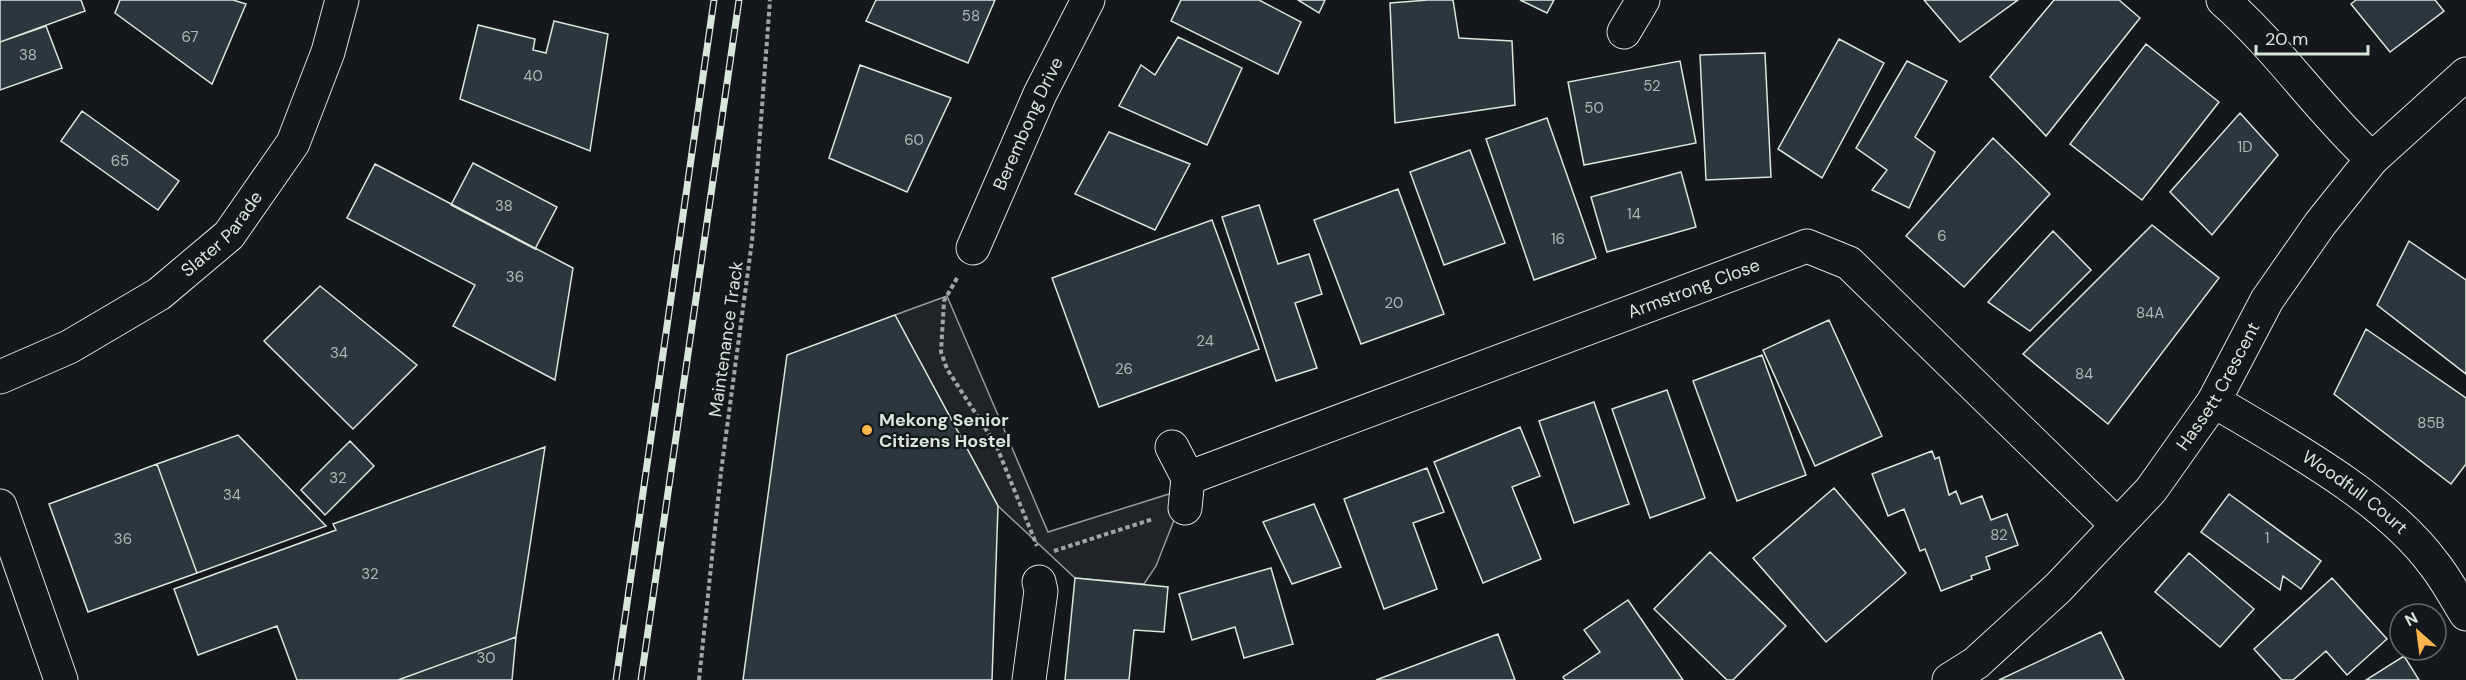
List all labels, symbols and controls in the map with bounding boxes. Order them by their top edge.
house number: 58 [962,6,980,26]
scale bar [2256,18,2368,56]
house number: 67 [181,27,199,47]
text: 20 m [2265,27,2308,51]
house number: 38 [19,45,37,65]
street label: Berembong Drive [988,53,1069,194]
house number: 40 [523,66,543,86]
house number: 52 [1643,76,1661,96]
house number: 50 [1584,98,1604,118]
house number: 60 [904,130,924,150]
house number: 1D [2237,137,2253,157]
house number: 65 [111,151,129,171]
street label: Slater Parade [176,186,268,282]
house number: 38 [495,196,513,216]
house number: 14 [1627,204,1641,224]
house number: 6 [1937,226,1947,246]
house number: 16 [1551,229,1565,249]
street label: Armstrong Close [1624,253,1763,324]
street label: Maintenance Track [703,259,749,419]
house number: 36 [506,267,524,287]
house number: 20 [1385,293,1403,313]
house number: 84A [2136,303,2164,323]
street label: Hassett Crescent [2171,318,2265,455]
house number: 24 [1196,331,1214,351]
house number: 34 [330,343,348,363]
house number: 26 [1115,359,1133,379]
house number: 84 [2075,364,2093,384]
place label: Mekong Senior Citizens Hostel [879,408,1011,453]
house number: 85B [2417,413,2445,433]
marker: Mekong Senior Citizens Hostel [860,423,874,437]
street label: Woodfull Court [2297,445,2413,539]
house number: 32 [329,468,347,488]
house number: 34 [223,485,241,505]
house number: 82 [1990,525,2008,545]
house number: 1 [2265,528,2269,548]
house number: 36 [114,529,132,549]
house number: 32 [361,564,379,584]
north arrow [2388,602,2448,662]
text: N [2401,607,2421,631]
house number: 30 [476,648,496,668]

